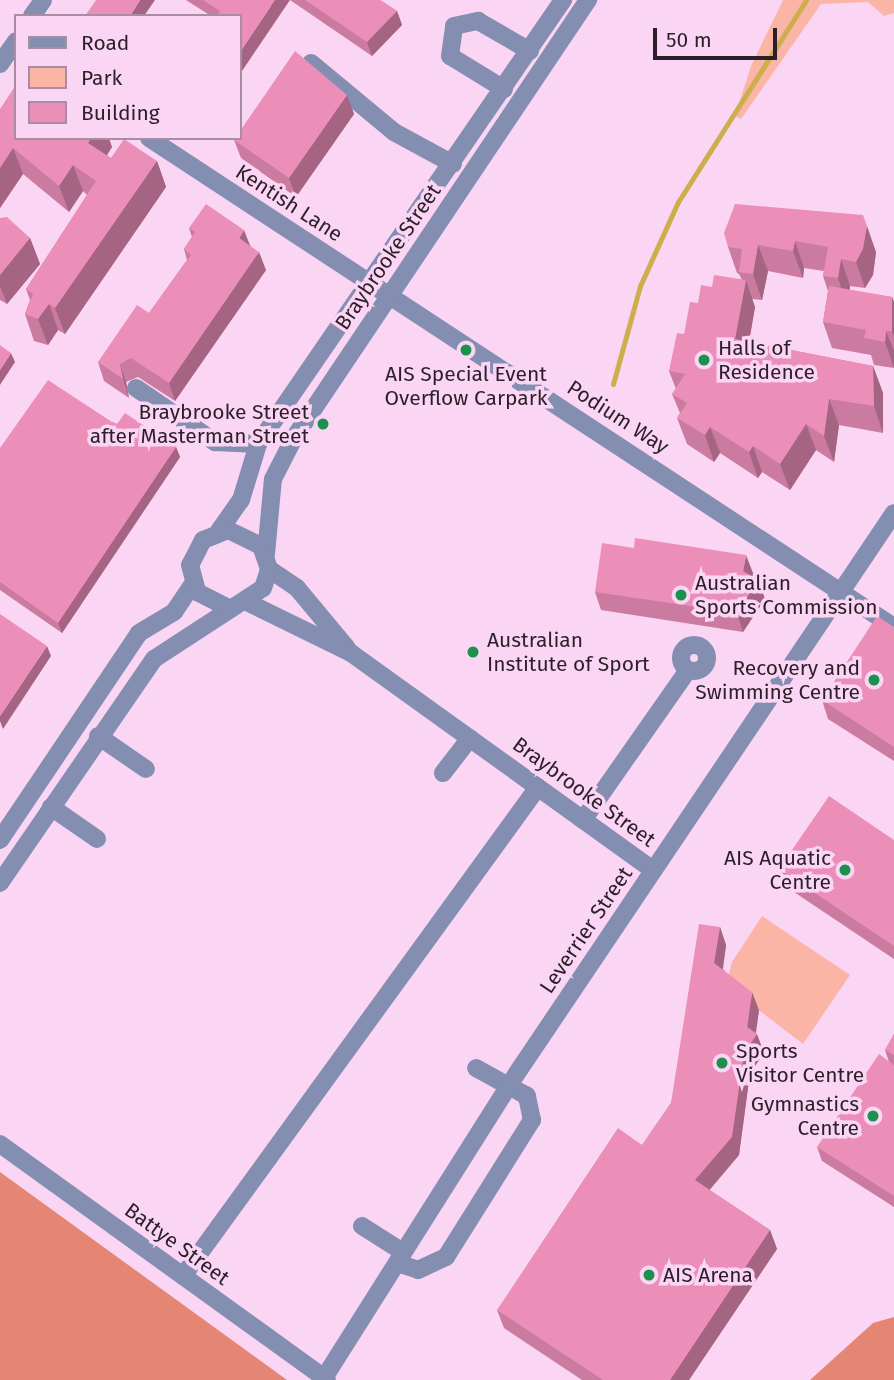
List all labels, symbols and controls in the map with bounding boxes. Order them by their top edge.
legend [14,14,242,140]
scale bar [656,14,780,58]
text: 50 m [666,27,712,53]
text: Road [81,30,129,56]
text: Park [81,65,122,91]
text: Building [81,100,160,126]
street label: Kentish Lane [231,159,347,247]
street label: Braybrooke Street [330,179,446,335]
place label: Halls of Residence [718,335,815,385]
marker: AIS Special Event Overflow Carpark [458,342,474,358]
marker: Halls of Residence [696,352,712,368]
place label: AIS Special Event Overflow Carpark [384,361,548,411]
street label: Podium Way [562,375,674,459]
place label: Braybrooke Street after Masterman Street [90,399,309,449]
marker: Braybrooke Street after Masterman Street [315,416,331,432]
place label: Australian Sports Commission [695,570,878,620]
marker: Australian Sports Commission [673,587,689,603]
place label: Australian Institute of Sport [487,627,650,677]
marker: Australian Institute of Sport [465,644,481,660]
place label: Recovery and Swimming Centre [695,655,860,705]
marker: Recovery and Swimming Centre [866,672,882,688]
street label: Braybrooke Street [508,732,660,852]
place label: AIS Aquatic Centre [724,845,831,895]
street label: Leverrier Street [534,862,638,998]
marker: AIS Aquatic Centre [837,862,853,878]
place label: Sports Visitor Centre [736,1038,864,1088]
marker: Sports Visitor Centre [714,1055,730,1071]
place label: Gymnastics Centre [751,1091,859,1141]
marker: Gymnastics Centre [865,1108,881,1124]
street label: Battye Street [120,1198,234,1290]
place label: AIS Arena [663,1262,753,1288]
marker: AIS Arena [641,1267,657,1283]

